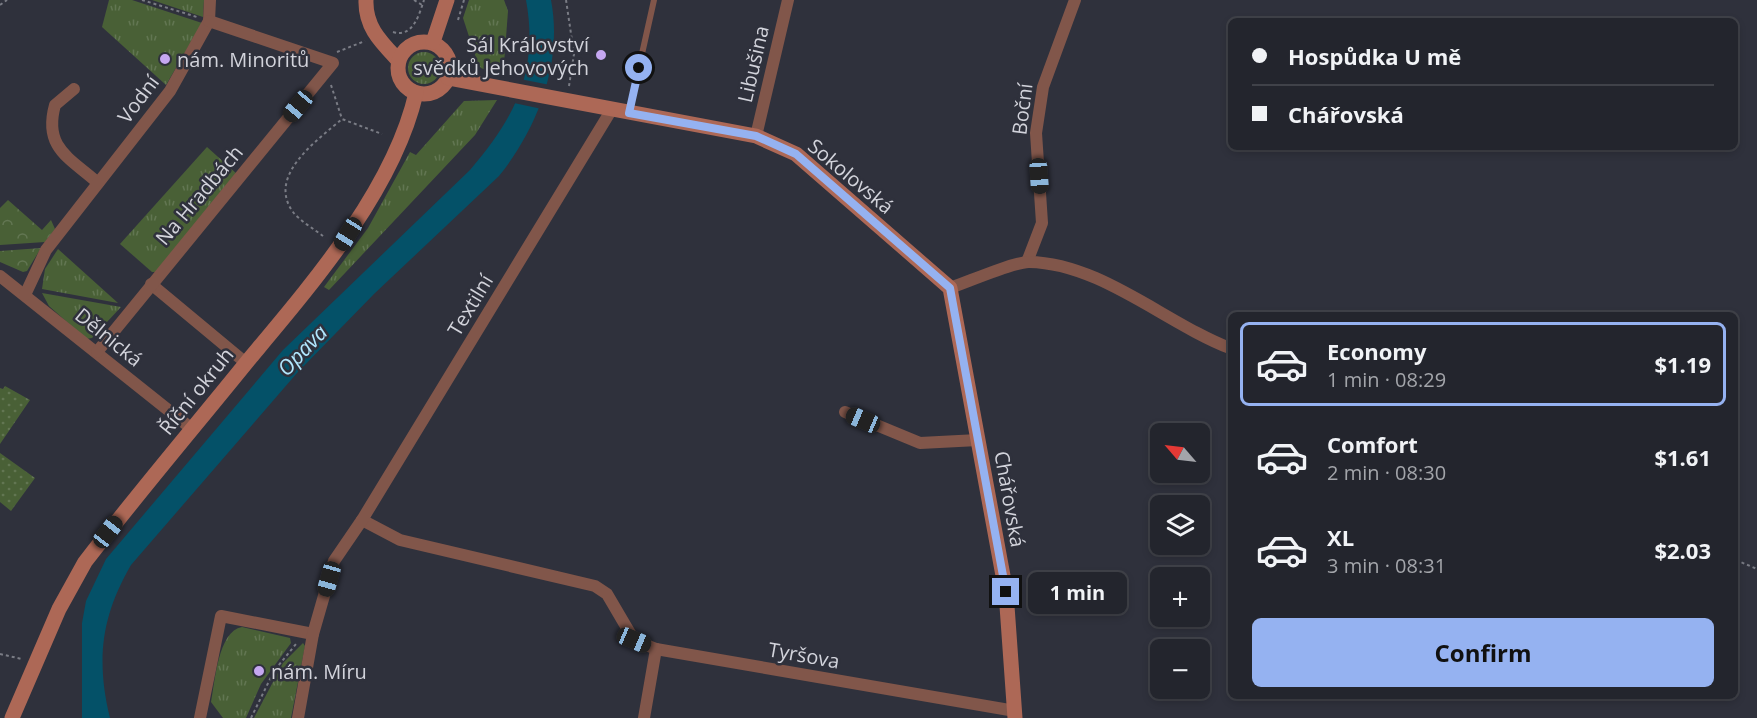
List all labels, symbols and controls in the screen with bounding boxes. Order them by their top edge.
street label: Libušina [731,23,775,105]
place label: Sál Království svědků Jehovových [413,31,590,81]
text: Hospůdka U mě [1288,41,1461,71]
place label: nám. Minoritů [177,46,309,73]
marker: Sál Království svědků Jehovových [594,48,608,62]
marker: nám. Minoritů [158,52,172,66]
route start [625,54,652,81]
street label: Vodní [111,69,165,128]
street label: Boční [1005,81,1039,136]
car [280,86,316,126]
text: Chářovská [1288,99,1404,129]
street label: Sokolovská [803,132,899,220]
street label: Na Hradbách [149,139,249,251]
car [1029,157,1049,195]
car [331,214,365,254]
street label: Textilní [441,268,499,341]
street label: Dělnická [70,302,148,372]
water label: Opava [271,318,333,382]
text: Economy [1327,336,1426,366]
icon: car [1255,337,1309,391]
street label: Říční okruh [153,342,239,440]
text: $1.19 [1654,349,1711,379]
text: 1 min · 08:29 [1327,366,1446,393]
car [843,405,883,435]
north arrow [1150,423,1210,483]
map controls [1150,423,1210,699]
text: Comfort [1327,429,1418,459]
icon: car [1255,430,1309,484]
text: $1.61 [1654,442,1711,472]
street label: Chářovská [988,449,1032,549]
text: 2 min · 08:30 [1327,459,1446,486]
button: layers [1150,495,1210,555]
car [90,512,126,552]
text: XL [1327,522,1354,552]
icon: car [1255,523,1309,577]
text: $2.03 [1654,535,1711,565]
text: 3 min · 08:31 [1327,552,1446,579]
car [315,559,343,599]
button: + [1150,567,1210,627]
callout: 1 min [1027,571,1126,613]
route end [992,578,1019,605]
text: 1 min [1050,579,1105,606]
button: Confirm [1252,618,1714,687]
car [614,625,654,655]
street label: Tyršova [766,635,842,675]
button: − [1150,639,1210,699]
place label: nám. Míru [271,658,367,685]
marker: nám. Míru [252,664,266,678]

